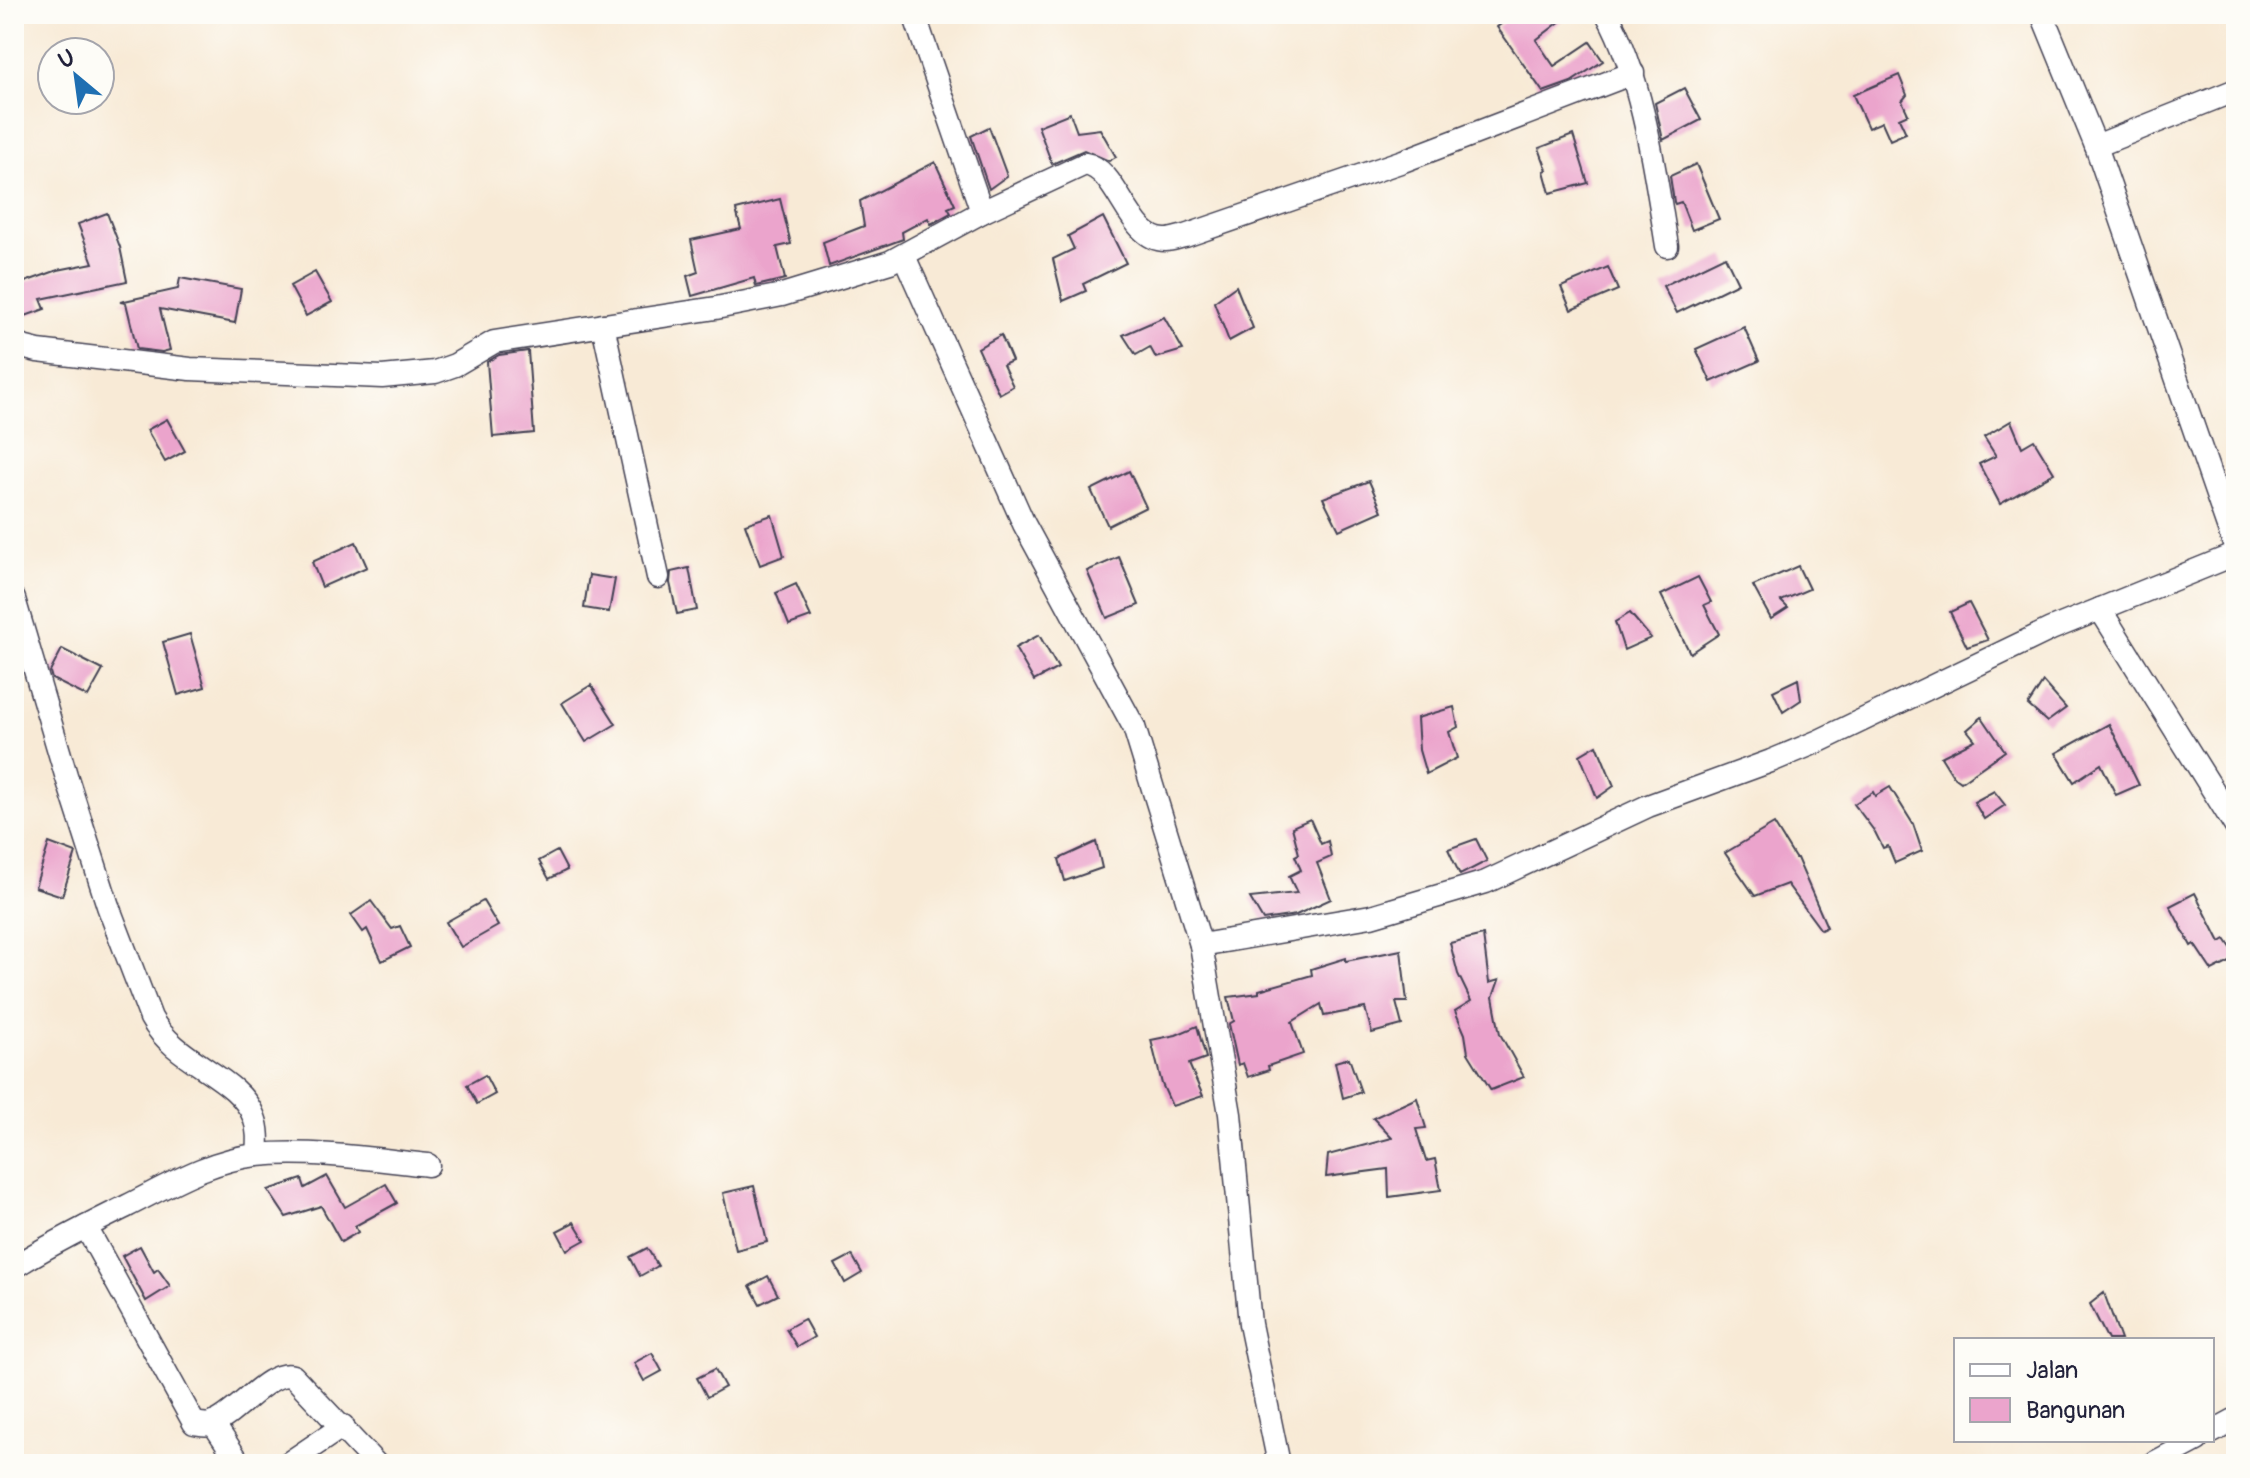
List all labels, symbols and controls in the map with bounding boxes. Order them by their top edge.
north arrow [36,36,116,116]
text: U [54,44,80,75]
legend [1954,1338,2214,1442]
text: Jalan [2026,1356,2078,1385]
text: Bangunan [2026,1396,2125,1425]

